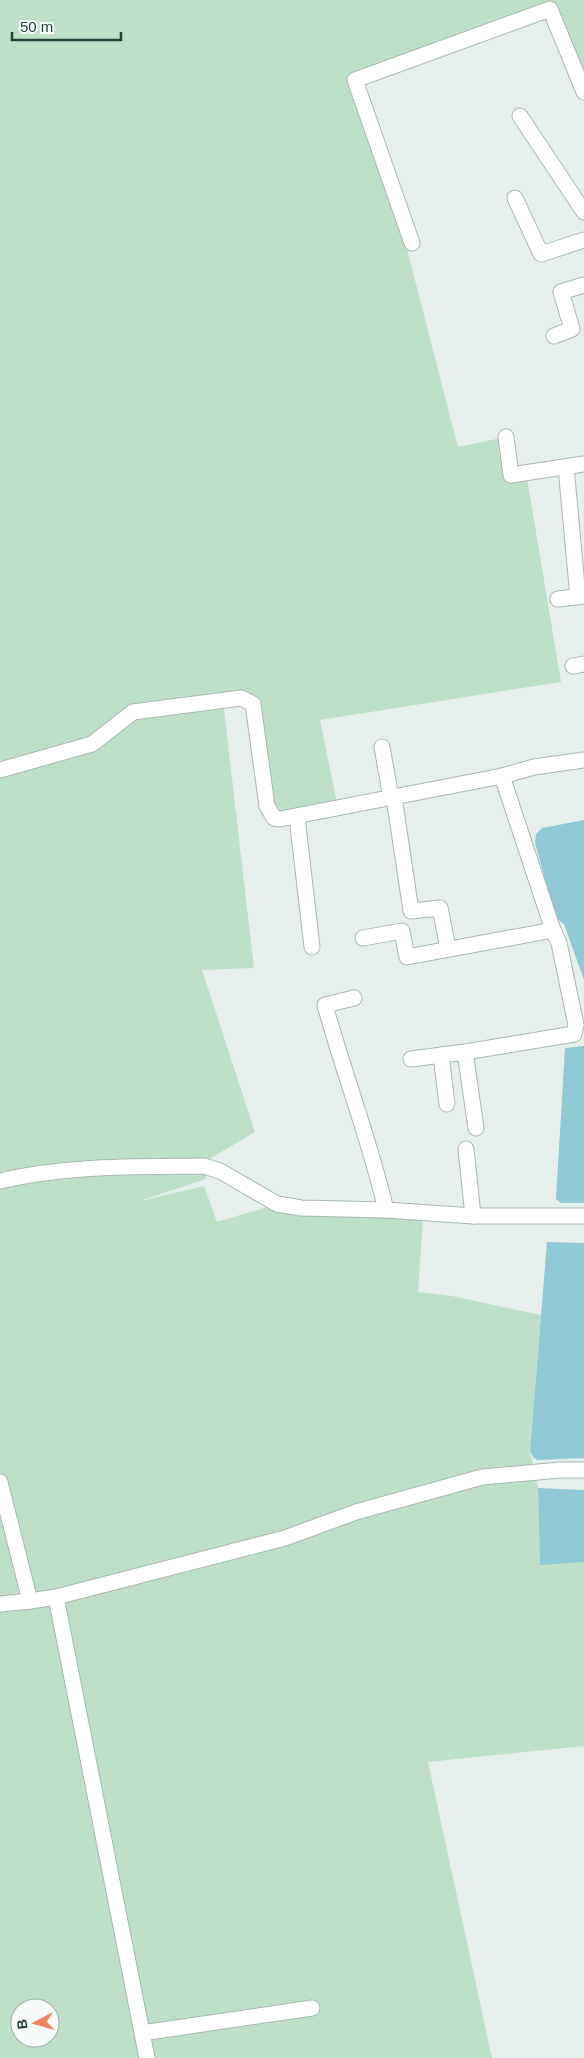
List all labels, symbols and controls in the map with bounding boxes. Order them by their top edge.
scale bar [12,10,121,42]
text: 50 m [20,18,53,35]
north arrow [10,1998,60,2048]
text: B [14,2018,31,2030]

